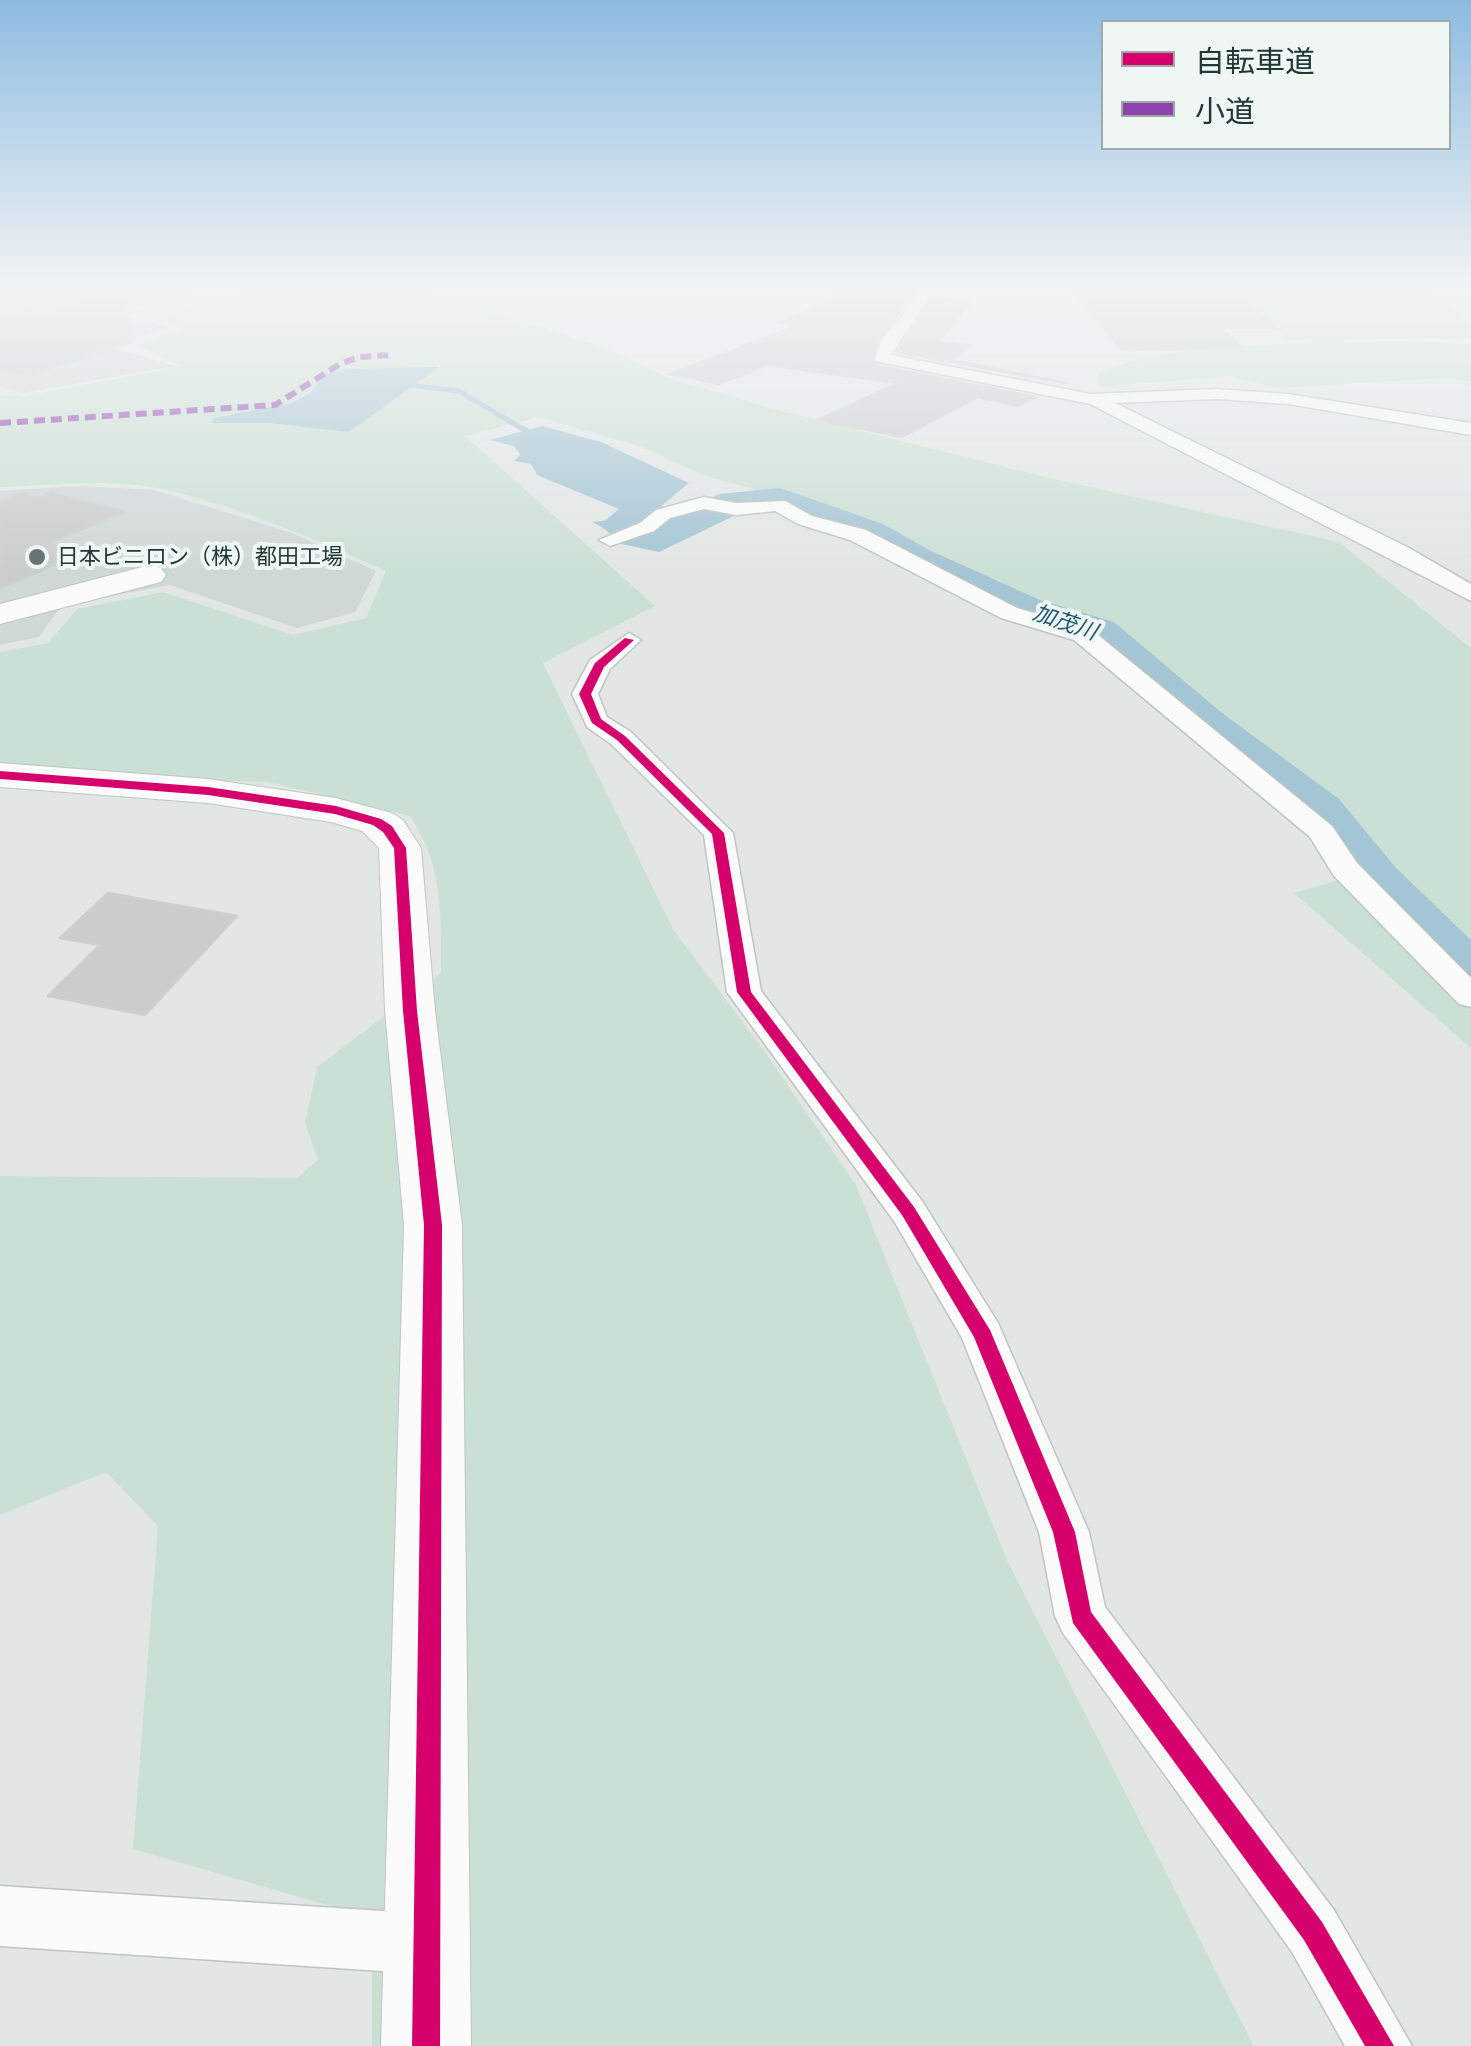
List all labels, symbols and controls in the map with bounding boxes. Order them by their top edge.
legend [1101,20,1451,150]
text: 自転車道 [1195,44,1315,79]
text: 小道 [1195,94,1255,129]
place label: 日本ビニロン（株）都田工場 [57,544,343,570]
marker: 日本ビニロン（株）都田工場 [26,546,48,568]
water label: 加茂川 [1030,600,1100,646]

